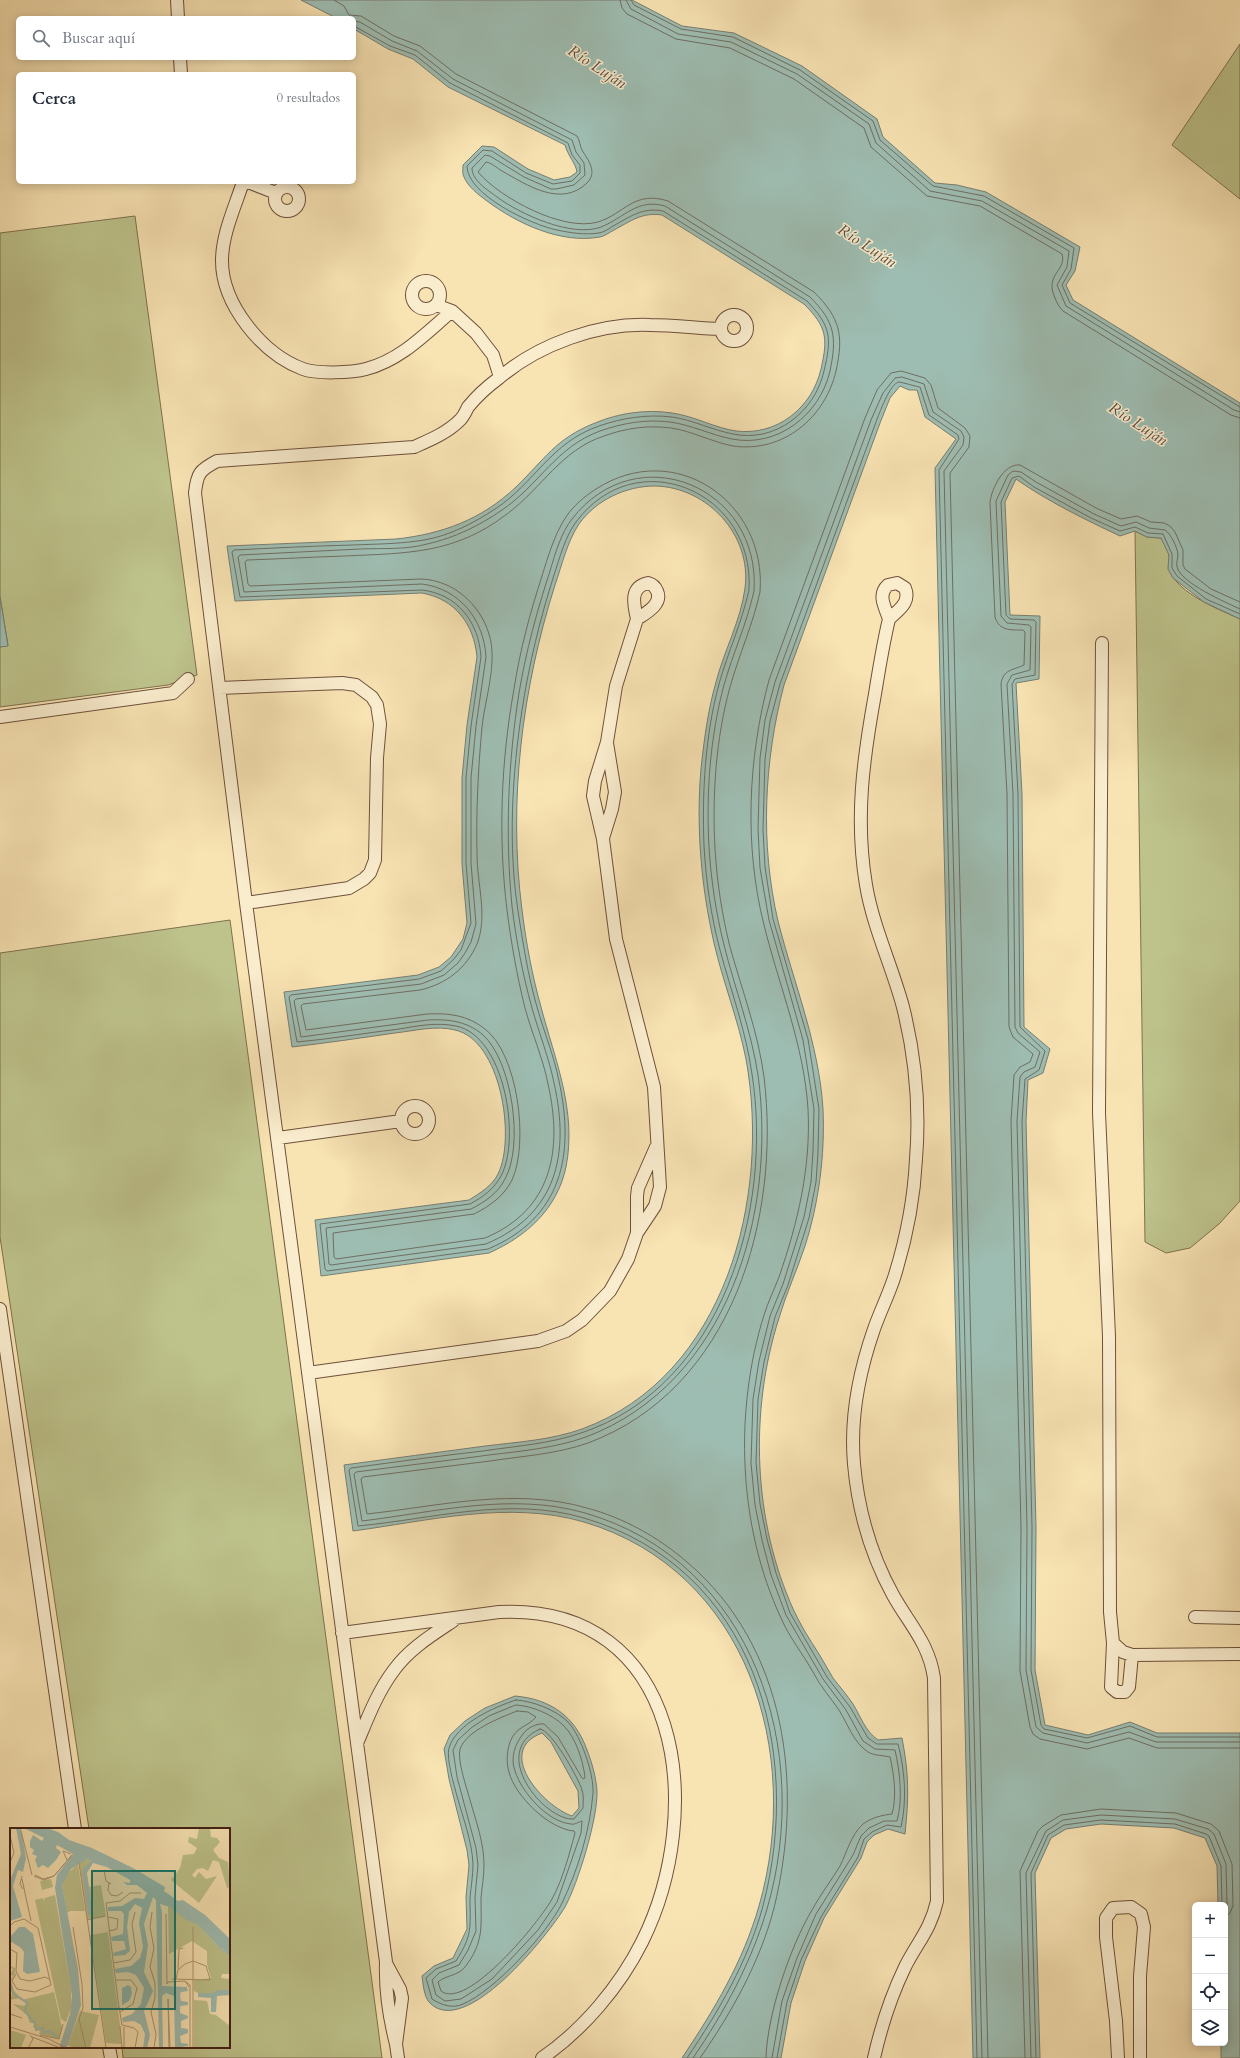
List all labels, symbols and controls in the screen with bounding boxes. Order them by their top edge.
search box [16,16,356,60]
icon: search [30,27,52,49]
text: Buscar aquí [62,28,135,48]
water label: Río Luján [564,40,631,94]
text: Cerca [32,87,76,110]
text: 0 resultados [276,89,340,107]
water label: Río Luján [834,219,901,273]
water label: Río Luján [1105,397,1172,451]
inset map [10,1828,230,2048]
map controls [1192,1902,1228,2046]
button: + [1192,1902,1228,1938]
button: − [1192,1938,1228,1974]
button: locate [1192,1974,1228,2010]
button: layers [1192,2010,1228,2046]

